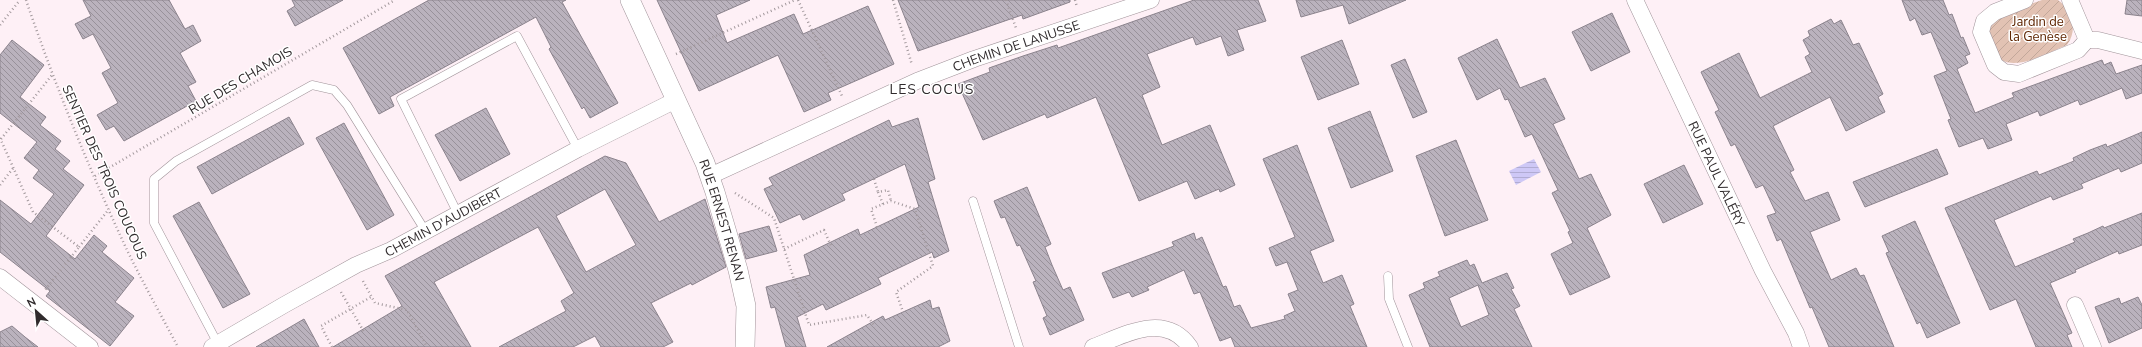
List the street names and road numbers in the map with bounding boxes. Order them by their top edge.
street label: CHEMIN DE LANUSSE [950,16,1082,76]
street label: RUE DES CHAMOIS [185,43,296,119]
street label: SENTIER DES TROIS COUCOUS [57,82,151,263]
street label: RUE PAUL VALÉRY [1684,118,1749,230]
street label: RUE ERNEST RENAN [694,157,748,283]
street label: CHEMIN D'AUDIBERT [382,184,506,262]

